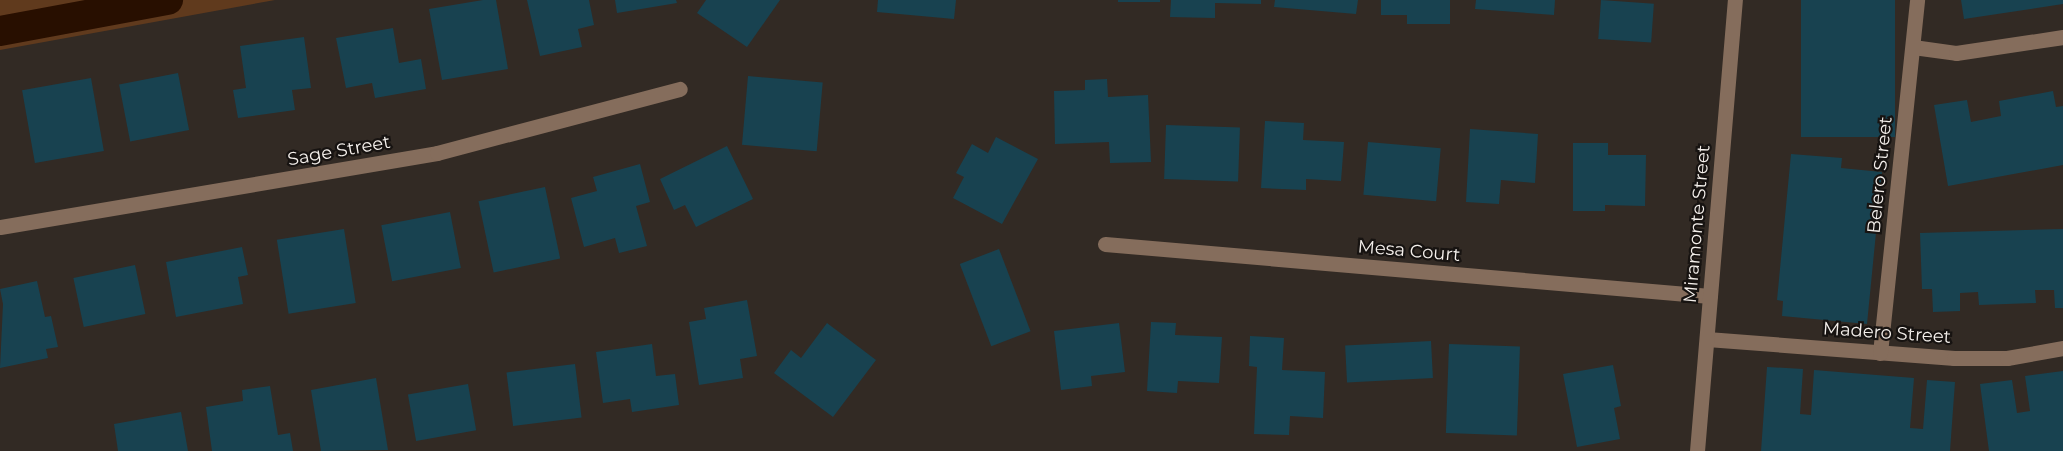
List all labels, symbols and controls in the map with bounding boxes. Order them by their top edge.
street label: Belero Street [1863,115,1897,235]
street label: Sage Street [286,131,392,171]
street label: Miramonte Street [1679,144,1715,304]
street label: Mesa Court [1357,236,1461,266]
street label: Madero Street [1822,318,1952,348]

